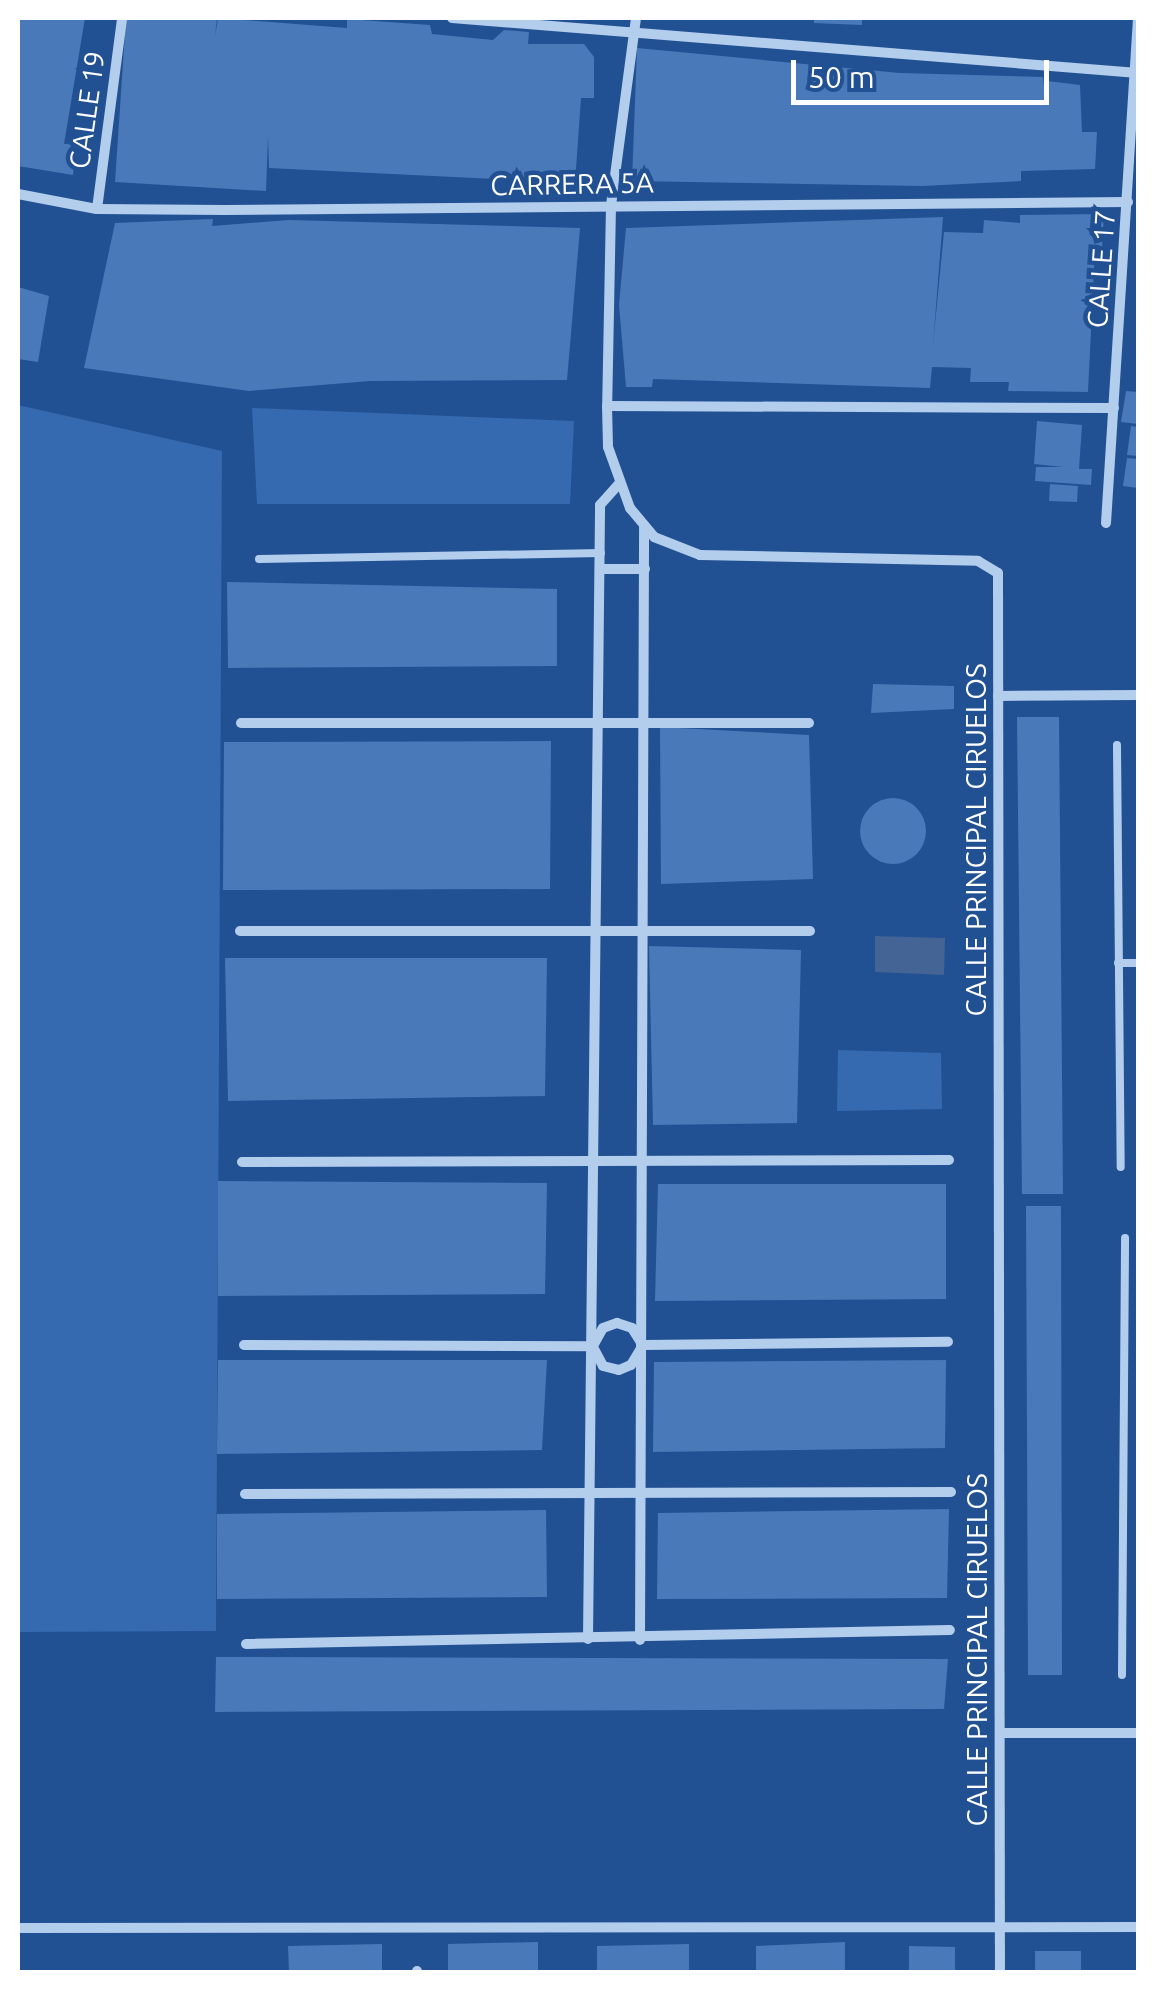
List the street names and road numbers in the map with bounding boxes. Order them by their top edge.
street label: CALLE 19 [62,49,112,171]
street label: CARRERA 5A [490,166,654,202]
street label: CALLE 17 [1080,209,1122,329]
street label: CALLE PRINCIPAL CIRUELOS [959,663,993,1017]
street label: CALLE PRINCIPAL CIRUELOS [960,1473,994,1827]

